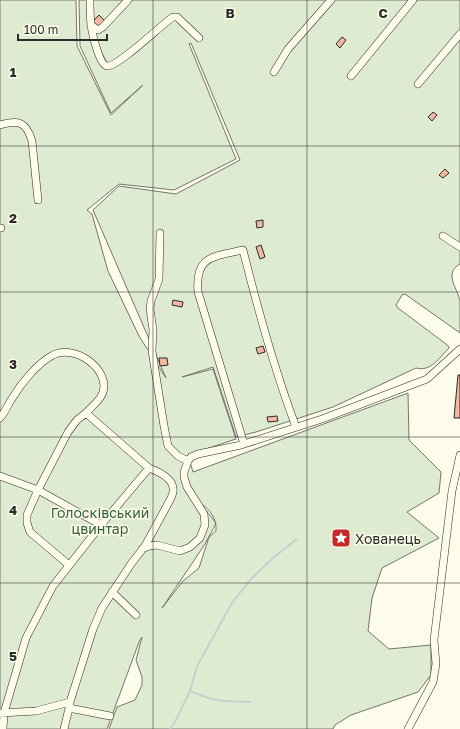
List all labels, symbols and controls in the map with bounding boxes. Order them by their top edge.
text: B [225,5,235,21]
text: C [378,5,388,21]
scale bar [18,16,107,42]
text: 100 m [24,22,58,37]
text: 1 [10,64,17,80]
text: 2 [9,210,17,226]
text: 3 [9,356,17,372]
text: 4 [9,502,17,518]
park label: Голосківський цвинтар [51,504,149,537]
place icon: Хованець [330,527,352,549]
place label: Хованець [355,530,421,547]
text: 5 [9,648,17,664]

